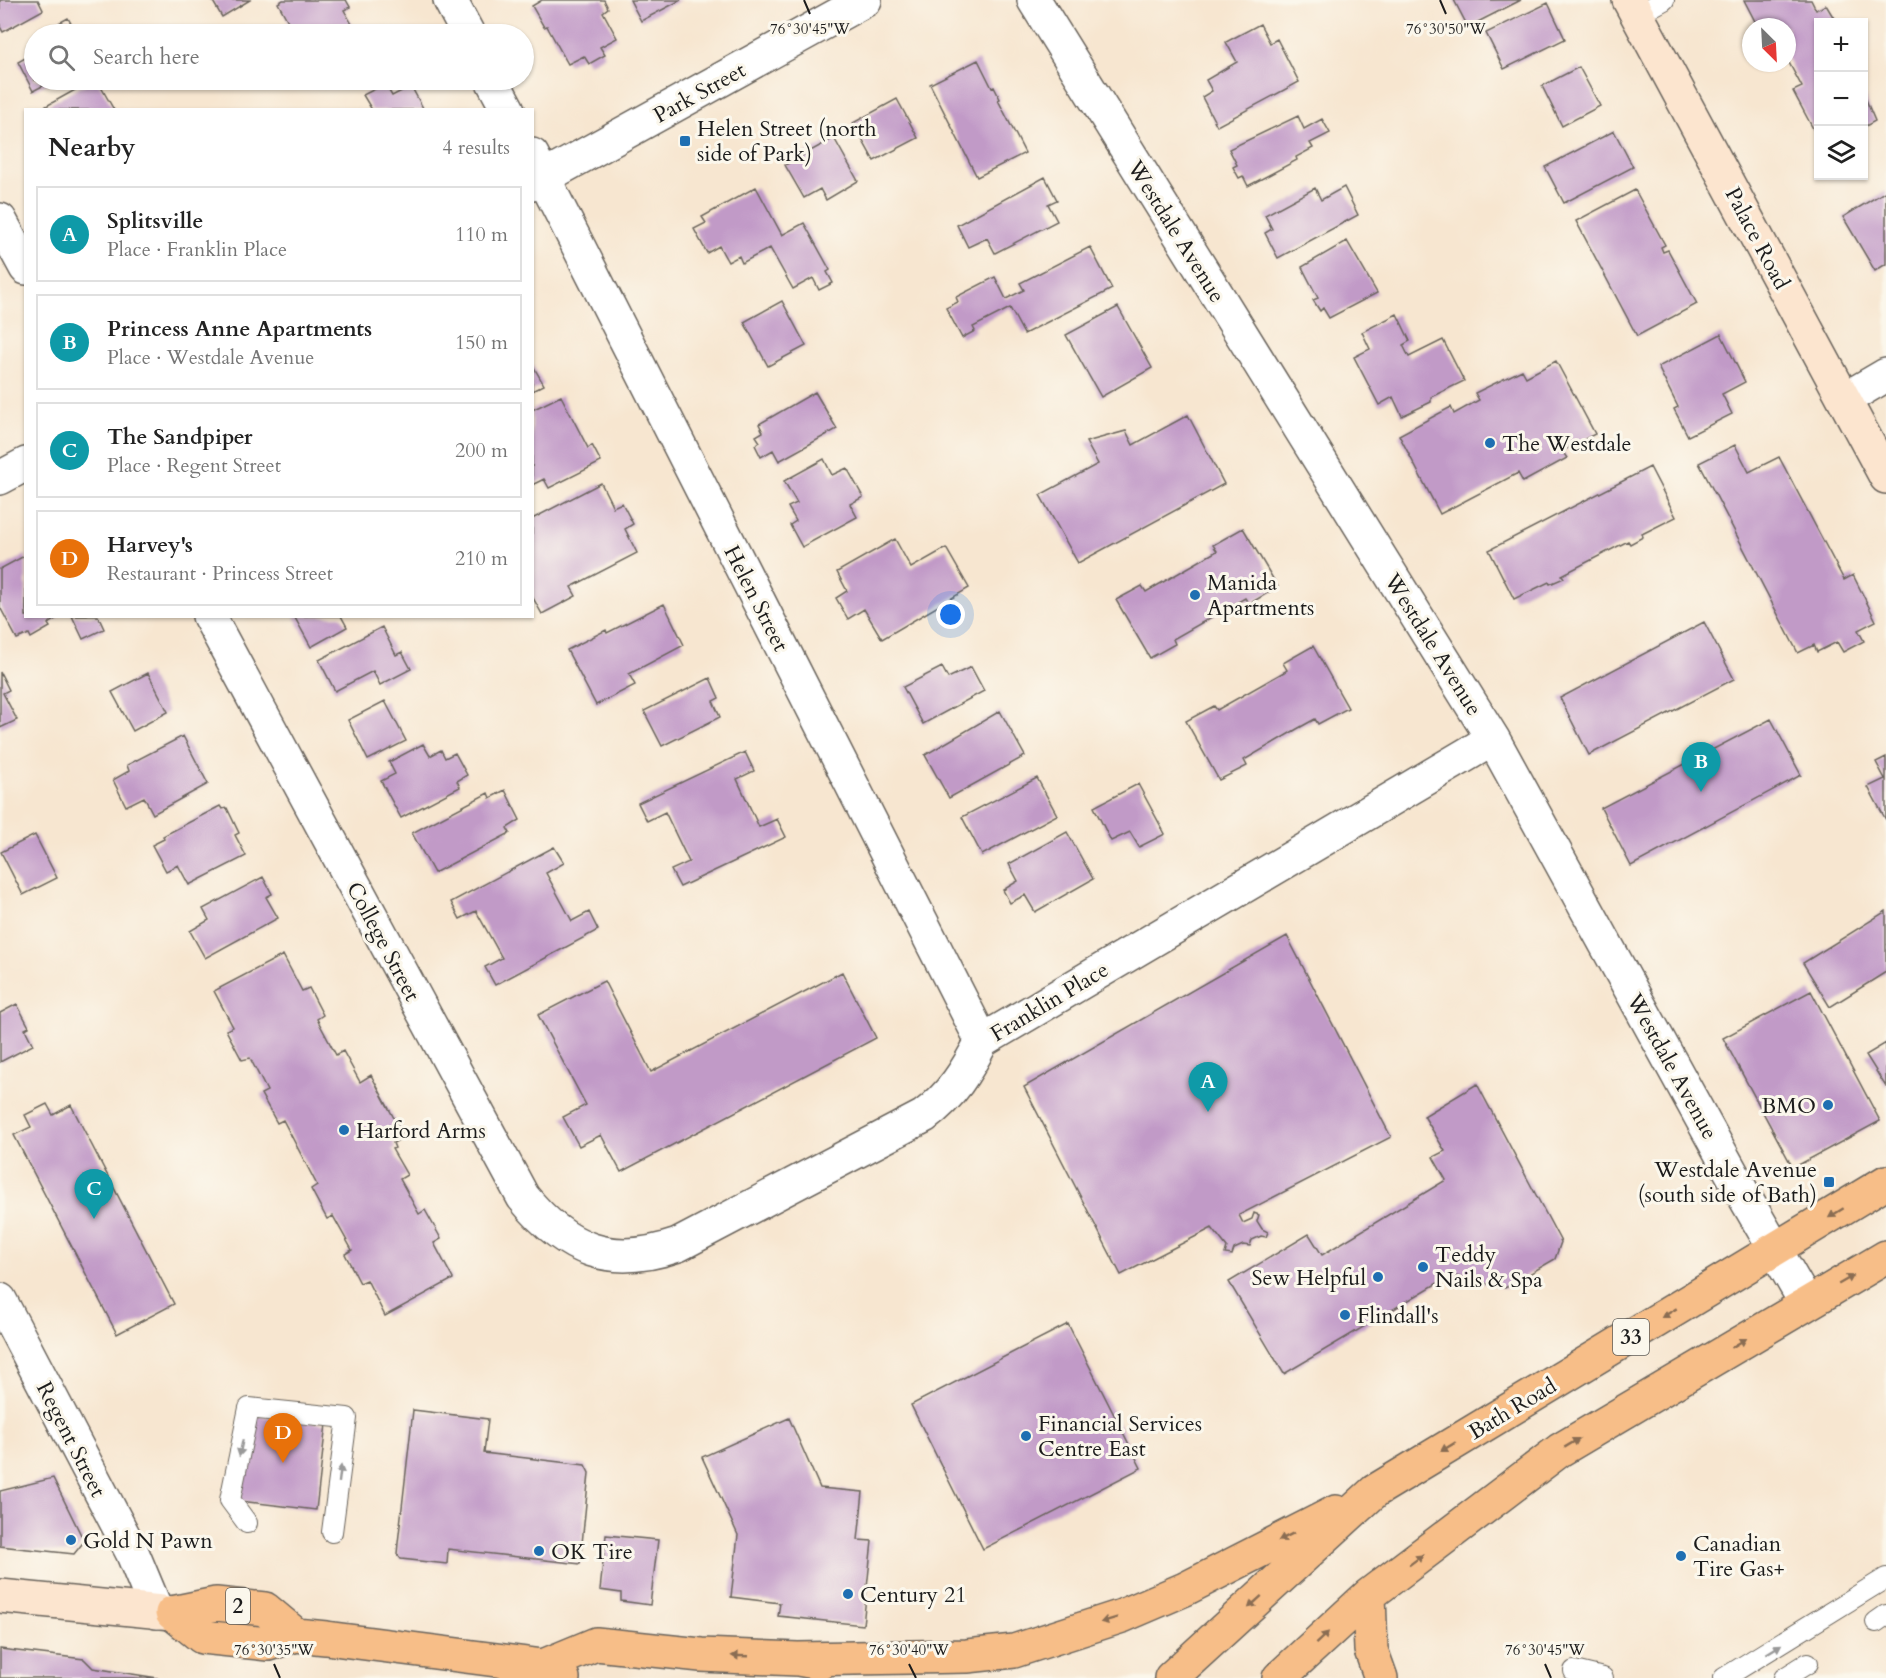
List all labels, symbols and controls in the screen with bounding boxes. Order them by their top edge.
north arrow [1742,18,1796,72]
map controls [1814,18,1868,180]
button: + [1814,18,1868,72]
text: 76°30'45"W [770,19,850,39]
text: 76°30'50"W [1406,19,1486,39]
search box [24,24,534,90]
icon: search [45,41,78,74]
text: Search here [93,42,200,72]
street label: Park Street [648,55,751,131]
button: − [1814,72,1868,126]
place label: Helen Street (north side of Park) [697,114,877,169]
button: layers [1814,126,1868,180]
text: Nearby [48,130,136,165]
text: 4 results [442,134,510,161]
marker: Helen Street (north side of Park) [678,134,692,148]
street label: Westdale Avenue [1120,154,1232,308]
street label: Palace Road [1718,182,1797,295]
text: Splitsville [107,206,203,236]
text: A [62,221,77,248]
text: 110 m [455,221,508,248]
text: Place · Franklin Place [107,236,287,263]
text: Princess Anne Apartments [107,314,372,344]
text: B [62,329,77,356]
text: 150 m [455,329,508,356]
text: Place · Westdale Avenue [107,344,314,371]
text: The Sandpiper [107,422,253,452]
place label: The Westdale [1502,429,1632,459]
marker: The Westdale [1483,436,1497,450]
text: C [62,437,77,464]
text: 200 m [455,437,508,464]
text: Place · Regent Street [107,452,281,479]
text: Harvey's [107,530,193,560]
street label: Helen Street [717,540,796,657]
text: D [61,545,78,572]
text: 210 m [455,545,508,572]
text: Restaurant · Princess Street [107,560,333,587]
street label: Westdale Avenue [1377,567,1489,721]
place label: Manida Apartments [1207,568,1314,623]
marker: Manida Apartments [1188,588,1202,602]
your location [936,600,965,629]
pin: B [1682,742,1720,792]
street label: College Street [339,877,427,1006]
street label: Franklin Place [985,955,1114,1049]
street label: Westdale Avenue [1619,987,1725,1145]
pin: A [1188,1062,1228,1112]
place label: BMO [1761,1091,1816,1121]
marker: BMO [1821,1098,1835,1112]
place label: Harford Arms [356,1116,486,1146]
marker: Harford Arms [337,1123,351,1137]
place label: Westdale Avenue (south side of Bath) [1638,1155,1817,1210]
pin: C [74,1170,113,1219]
marker: Westdale Avenue (south side of Bath) [1822,1175,1836,1189]
one-way arrow [1828,1207,1844,1218]
place label: Teddy Nails & Spa [1435,1240,1543,1295]
marker: Teddy Nails & Spa [1416,1260,1430,1274]
place label: Sew Helpful [1251,1263,1366,1293]
marker: Sew Helpful [1371,1270,1385,1284]
one-way arrow [1838,1275,1855,1285]
place label: Flindall's [1357,1301,1439,1331]
marker: Flindall's [1338,1308,1352,1322]
one-way arrow [1661,1308,1677,1319]
road number: 33 [1613,1319,1649,1355]
one-way arrow [1731,1338,1748,1348]
street label: Bath Road [1463,1371,1562,1447]
street label: Regent Street [29,1377,113,1502]
place label: Financial Services Centre East [1038,1409,1202,1464]
pin: D [264,1414,302,1463]
marker: Financial Services Centre East [1019,1429,1033,1443]
one-way arrow [1564,1437,1580,1448]
one-way arrow [236,1438,245,1457]
one-way arrow [1440,1441,1456,1452]
one-way arrow [335,1464,344,1483]
place label: Gold N Pawn [83,1526,213,1556]
place label: Canadian Tire Gas+ [1693,1529,1785,1584]
one-way arrow [1277,1532,1295,1542]
marker: Gold N Pawn [64,1533,78,1547]
place label: OK Tire [551,1537,633,1567]
marker: OK Tire [532,1544,546,1558]
marker: Canadian Tire Gas+ [1674,1549,1688,1563]
one-way arrow [1408,1554,1423,1566]
place label: Century 21 [860,1580,966,1610]
marker: Century 21 [841,1587,855,1601]
road number: 2 [226,1588,250,1624]
one-way arrow [1247,1595,1262,1609]
one-way arrow [1100,1616,1118,1625]
one-way arrow [1315,1632,1329,1646]
text: 76°30'35"W [234,1640,314,1660]
text: 76°30'40"W [869,1640,949,1660]
text: 76°30'45"W [1505,1640,1585,1660]
one-way arrow [1766,1643,1782,1654]
one-way arrow [730,1652,749,1661]

